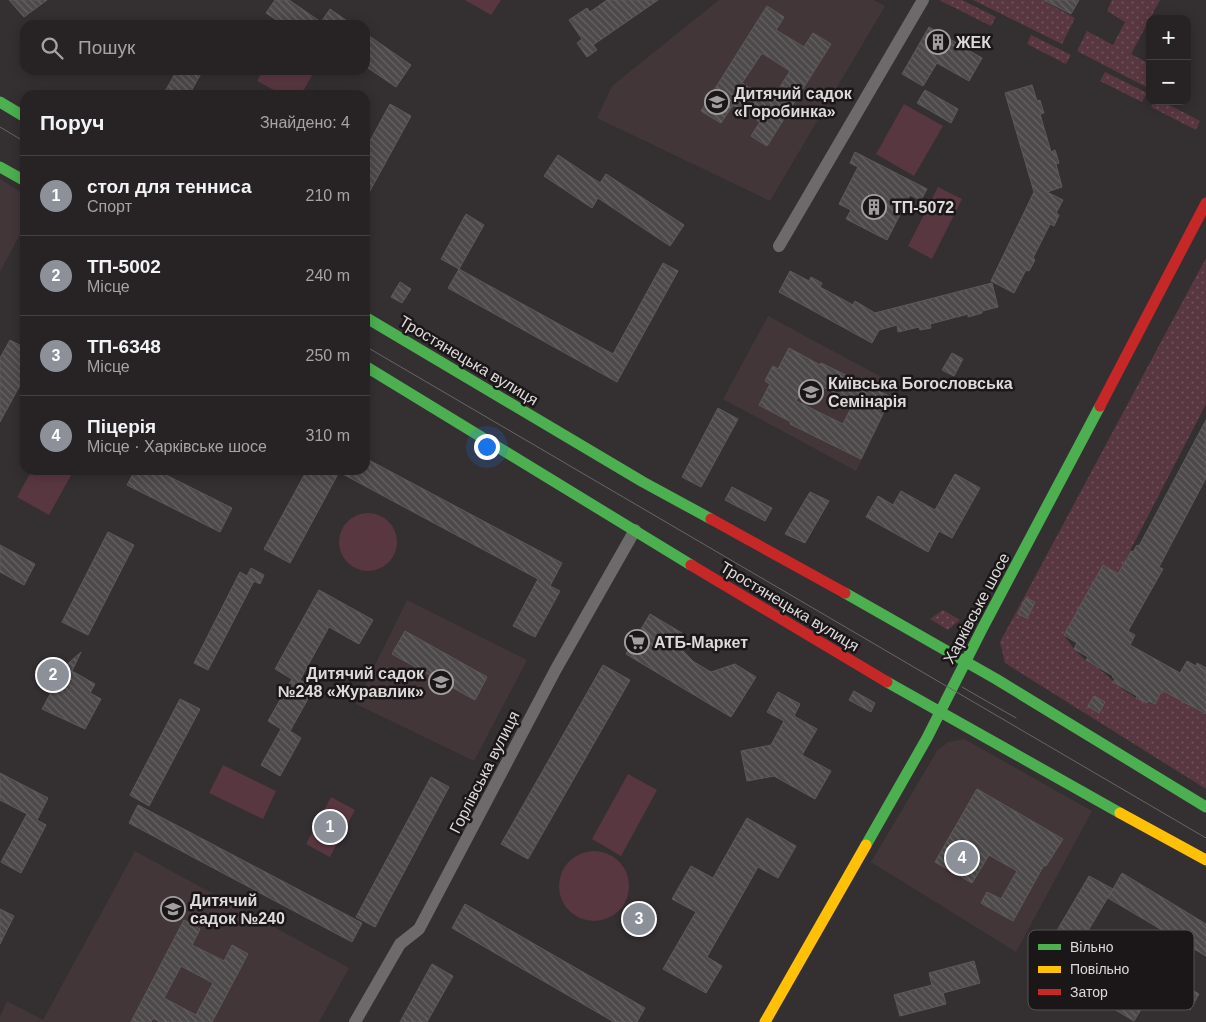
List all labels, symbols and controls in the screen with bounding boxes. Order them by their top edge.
map controls [1146,15,1191,105]
button: + [1146,15,1191,60]
search box [20,20,370,75]
building icon: ЖЕК [925,29,951,55]
icon: search [38,34,66,62]
place label: ЖЕК [955,34,991,51]
text: Пошук [78,37,135,58]
button: − [1146,60,1191,105]
place label: Дитячий садок «Горобинка» [734,85,853,120]
school or university icon: Дитячий садок «Горобинка» [704,89,730,115]
text: Поруч [40,111,104,134]
text: Знайдено: 4 [260,114,350,131]
text: стол для тенниса [87,176,251,197]
text: 1 [52,187,60,204]
text: 210 m [306,187,350,204]
building icon: ТП-5072 [861,194,887,220]
text: Спорт [87,198,132,215]
place label: ТП-5072 [892,199,954,216]
text: ТП-5002 [87,256,161,277]
text: 2 [52,267,60,284]
text: 240 m [306,267,350,284]
text: Місце [87,278,130,295]
street label: Тростянецька вулиця [396,312,541,409]
text: ТП-6348 [87,336,161,357]
text: 3 [52,347,60,364]
text: 250 m [306,347,350,364]
text: Місце [87,358,130,375]
place label: Київська Богословська Семінарія [828,375,1013,410]
school or university icon: Київська Богословська Семінарія [798,379,824,405]
text: Піцерія [87,416,156,437]
text: 4 [52,427,60,444]
text: 310 m [306,427,350,444]
your location [474,434,500,460]
text: Місце · Харківське шосе [87,438,267,455]
street label: Харківське шосе [940,550,1013,666]
street label: Тростянецька вулиця [717,558,862,655]
supermarket icon: АТБ-Маркет [624,629,650,655]
place label: АТБ-Маркет [654,634,748,651]
pin: 2 [37,656,69,694]
place label: Дитячий садок №248 «Журавлик» [278,665,425,700]
school or university icon: Дитячий садок №248 «Журавлик» [428,669,454,695]
street label: Горлівська вулиця [446,708,523,836]
pin: 1 [314,808,346,846]
pin: 4 [946,839,978,877]
place label: Дитячий садок №240 [190,892,285,927]
school or university icon: Дитячий садок №240 [160,896,186,922]
pin: 3 [623,900,655,938]
legend [1028,930,1194,1010]
text: Вільно [1070,939,1114,955]
text: Повільно [1070,961,1130,977]
text: Затор [1070,984,1108,1000]

